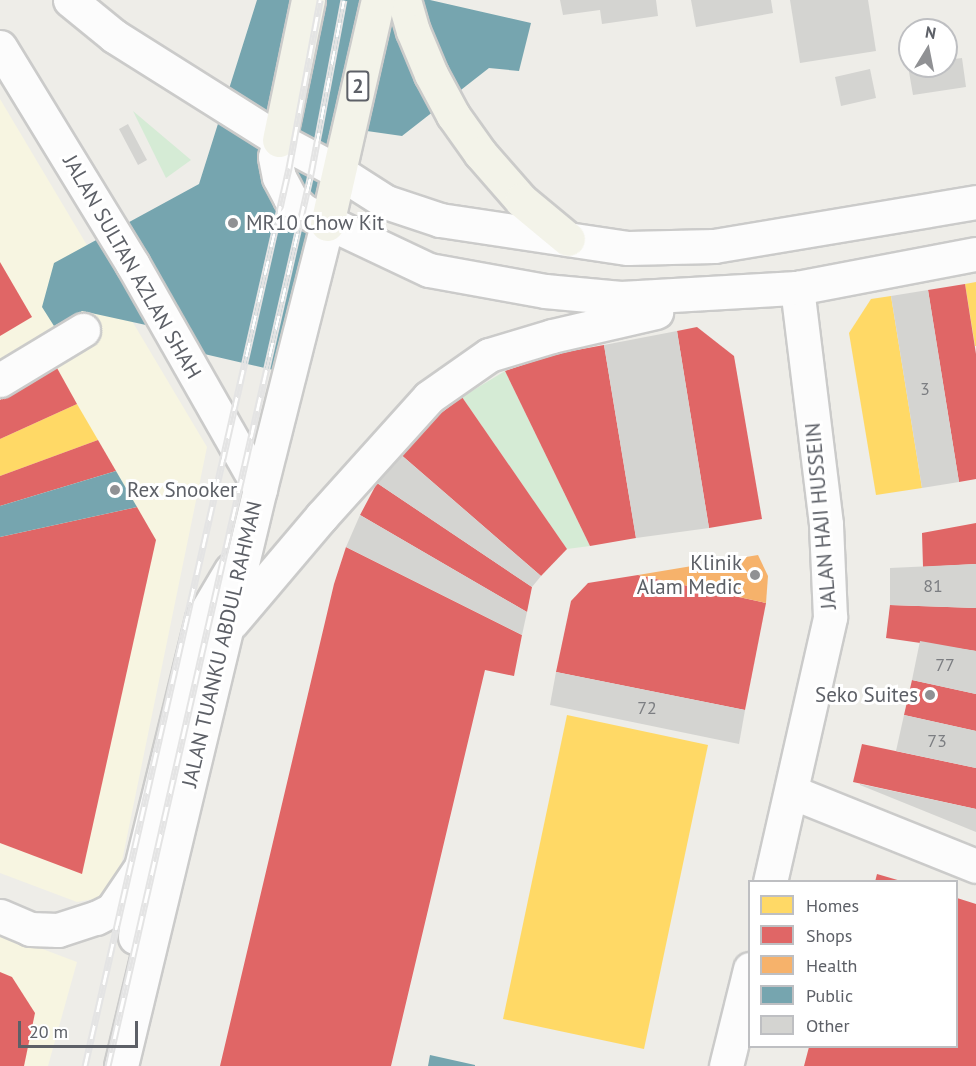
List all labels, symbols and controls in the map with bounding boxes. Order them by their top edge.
north arrow [898,18,958,78]
text: N [924,21,938,43]
road number: 2 [346,69,370,103]
street label: JALAN SULTAN AZLAN SHAH [57,150,207,384]
place label: MR10 Chow Kit [246,210,385,236]
marker: MR10 Chow Kit [224,214,242,232]
house number: 3 [920,378,930,400]
street label: JALAN HAJI HUSSEIN [800,422,842,610]
place label: Rex Snooker [127,477,238,503]
marker: Rex Snooker [108,483,122,497]
street label: JALAN TUANKU ABDUL RAHMAN [177,497,267,791]
place label: Klinik Alam Medic [637,550,742,600]
marker: Klinik Alam Medic [746,566,764,584]
house number: 81 [923,575,943,597]
house number: 77 [935,654,955,676]
place label: Seko Suites [815,682,918,708]
marker: Seko Suites [923,688,937,702]
house number: 72 [637,697,657,719]
house number: 73 [927,730,947,752]
legend [748,880,958,1048]
text: Homes [806,894,859,917]
text: Shops [806,924,852,947]
text: Health [806,954,857,977]
text: Public [806,984,853,1007]
scale bar [21,1009,141,1047]
text: Other [806,1014,850,1037]
text: 20 m [29,1020,68,1043]

